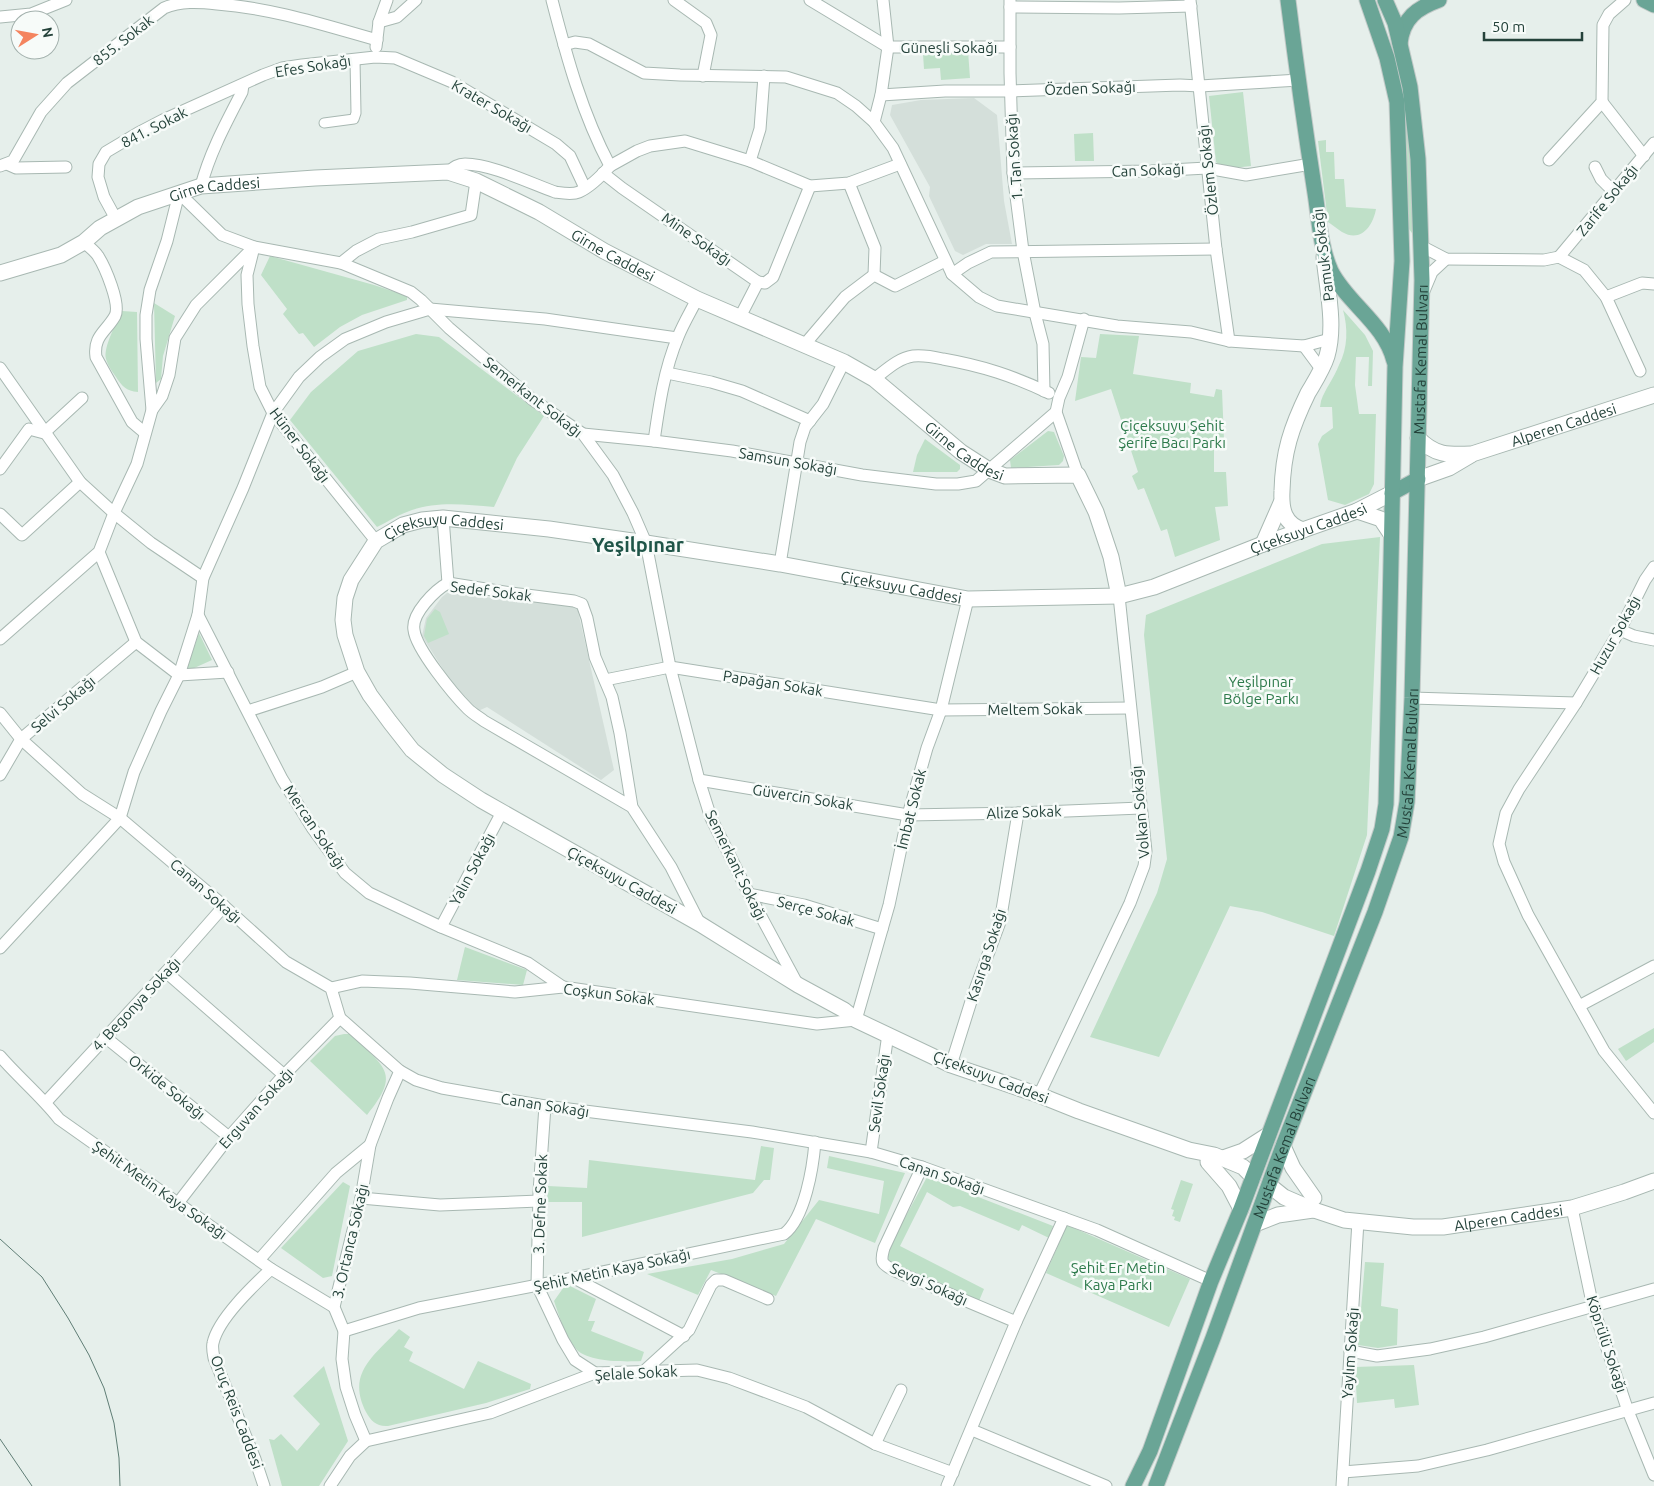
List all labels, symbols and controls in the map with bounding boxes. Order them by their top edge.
north arrow [10,10,60,60]
scale bar [1484,10,1582,42]
street label: 855. Sokak [89,11,157,69]
text: 50 m [1492,18,1525,35]
text: N [39,26,57,39]
street label: Güneşli Sokağı [900,39,998,56]
street label: Efes Sokağı [274,52,352,80]
street label: Krater Sokağı [449,76,535,136]
street label: Özden Sokağı [1044,78,1136,98]
street label: 841. Sokak [118,103,190,151]
street label: 1. Tan Sokağı [1002,113,1026,201]
street label: Özlem Sokağı [1195,124,1221,216]
street label: Can Sokağı [1111,160,1185,180]
street label: Zarife Sokağı [1573,161,1641,239]
street label: Girne Caddesi [167,173,261,205]
street label: Pamuk Sokağı [1309,208,1337,302]
street label: Mine Sokağı [659,209,735,269]
street label: Girne Caddesi [569,225,658,284]
street label: Mustafa Kemal Bulvarı [1410,284,1430,435]
street label: Semerkant Sokağı [480,353,586,441]
street label: Alperen Caddesi [1509,399,1618,449]
street label: Hüner Sokağı [266,404,334,486]
street label: Girne Caddesi [922,417,1006,483]
park label: Çiçeksuyu Şehit Şerife Bacı Parkı [1118,417,1226,451]
street label: Samsun Sokağı [737,444,839,478]
street label: Çiçeksuyu Caddesi [1247,499,1369,557]
street label: Çiçeksuyu Caddesi [380,509,505,543]
district label: Yeşilpınar [592,533,685,556]
street label: Çiçeksuyu Caddesi [839,567,963,606]
street label: Sedef Sokak [449,578,533,604]
street label: Huzur Sokağı [1586,592,1644,678]
street label: Papağan Sokak [722,667,825,699]
street label: Selvi Sokağı [27,672,99,736]
park label: Yeşilpınar Bölge Parkı [1223,673,1299,707]
street label: Mustafa Kemal Bulvarı [1392,688,1421,839]
street label: Meltem Sokak [987,700,1083,718]
street label: Volkan Sokağı [1127,765,1153,859]
street label: İmbat Sokak [893,767,929,851]
street label: Güvercin Sokak [751,781,855,813]
street label: Mercan Sokağı [281,782,349,872]
street label: Alize Sokak [986,802,1062,822]
street label: Semerkant Sokağı [702,807,770,923]
street label: Yalın Sokağı [446,830,498,908]
street label: Çiçeksuyu Caddesi [564,843,680,917]
street label: Canan Sokağı [167,855,245,927]
street label: Serçe Sokak [775,892,857,930]
street label: Kasırga Sokağı [963,906,1009,1004]
street label: 4. Begonya Sokağı [88,954,184,1054]
street label: Coşkun Sokak [562,980,656,1008]
street label: Çiçeksuyu Caddesi [931,1047,1051,1107]
street label: Orkide Sokağı [125,1051,209,1123]
street label: Sevil Sokağı [865,1053,893,1133]
street label: Erguvan Sokağı [215,1064,297,1152]
street label: Mustafa Kemal Bulvarı [1249,1074,1318,1220]
street label: Canan Sokağı [500,1090,590,1120]
street label: Şehit Metin Kaya Sokağı [90,1137,230,1243]
street label: Canan Sokağı [897,1152,987,1198]
street label: 3. Defne Sokak [530,1153,550,1254]
street label: 3. Ortanca Sokağı [329,1182,371,1300]
street label: Alperen Caddesi [1453,1201,1564,1234]
street label: Şehit Metin Kaya Sokağı [532,1245,692,1295]
street label: Sevgi Sokağı [887,1259,971,1309]
park label: Şehit Er Metin Kaya Parkı [1071,1259,1165,1293]
street label: Köprülü Sokağı [1583,1293,1631,1395]
street label: Yaylım Sokağı [1338,1307,1362,1399]
street label: Oruç Reis Caddesi [207,1353,267,1471]
street label: Şelale Sokak [594,1362,678,1384]

